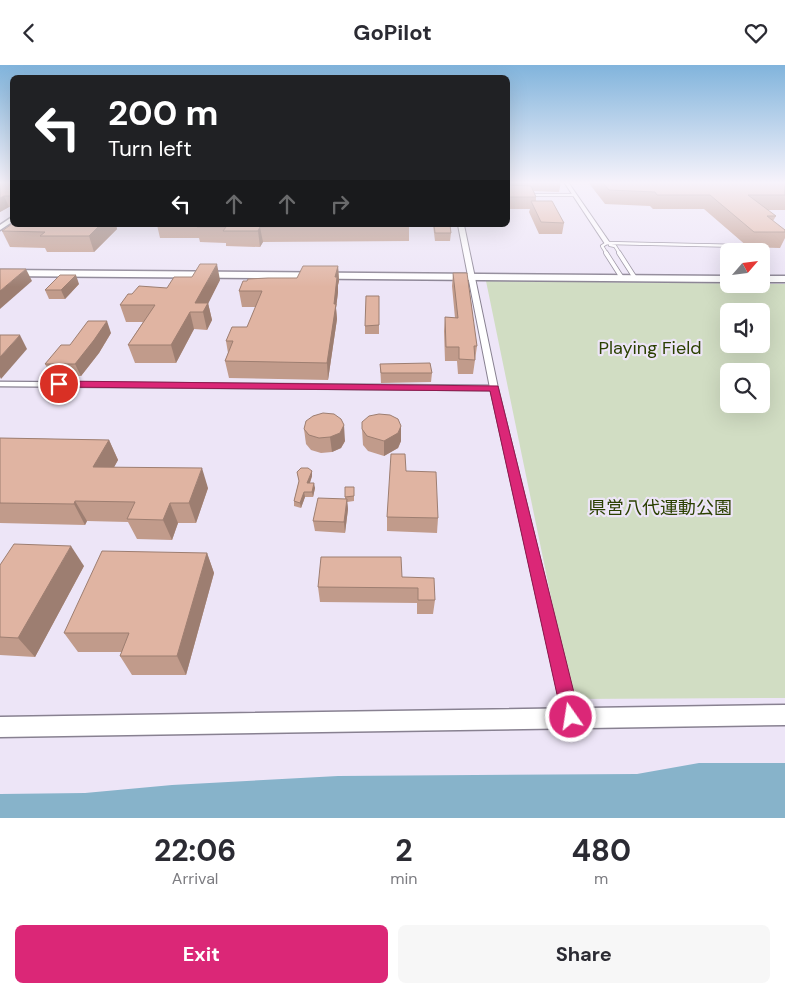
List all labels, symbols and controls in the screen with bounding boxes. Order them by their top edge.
text: GoPilot [353,18,432,47]
icon: back [15,19,43,47]
icon: heart [742,19,770,47]
text: 200 m [108,90,219,136]
icon: left [25,95,90,160]
text: Turn left [108,134,192,163]
icon: left [167,190,195,218]
icon: ahead [220,190,248,218]
icon: ahead [273,190,301,218]
icon: right [326,190,354,218]
north arrow [720,243,770,293]
map controls [720,243,770,413]
button: sound [720,303,770,353]
park label: Playing Field [599,336,701,360]
pin [38,363,80,405]
button: search [720,363,770,413]
icon: arrive [45,370,73,398]
park label: 県営八代運動公園 [588,496,732,520]
position arrow [544,690,596,742]
text: 22:06 [154,831,236,870]
text: 2 [395,831,413,870]
text: 480 [571,831,631,870]
text: Arrival [172,868,218,889]
text: min [390,868,418,889]
text: m [594,868,608,889]
button: Exit [15,925,388,983]
button: Share [398,925,770,983]

